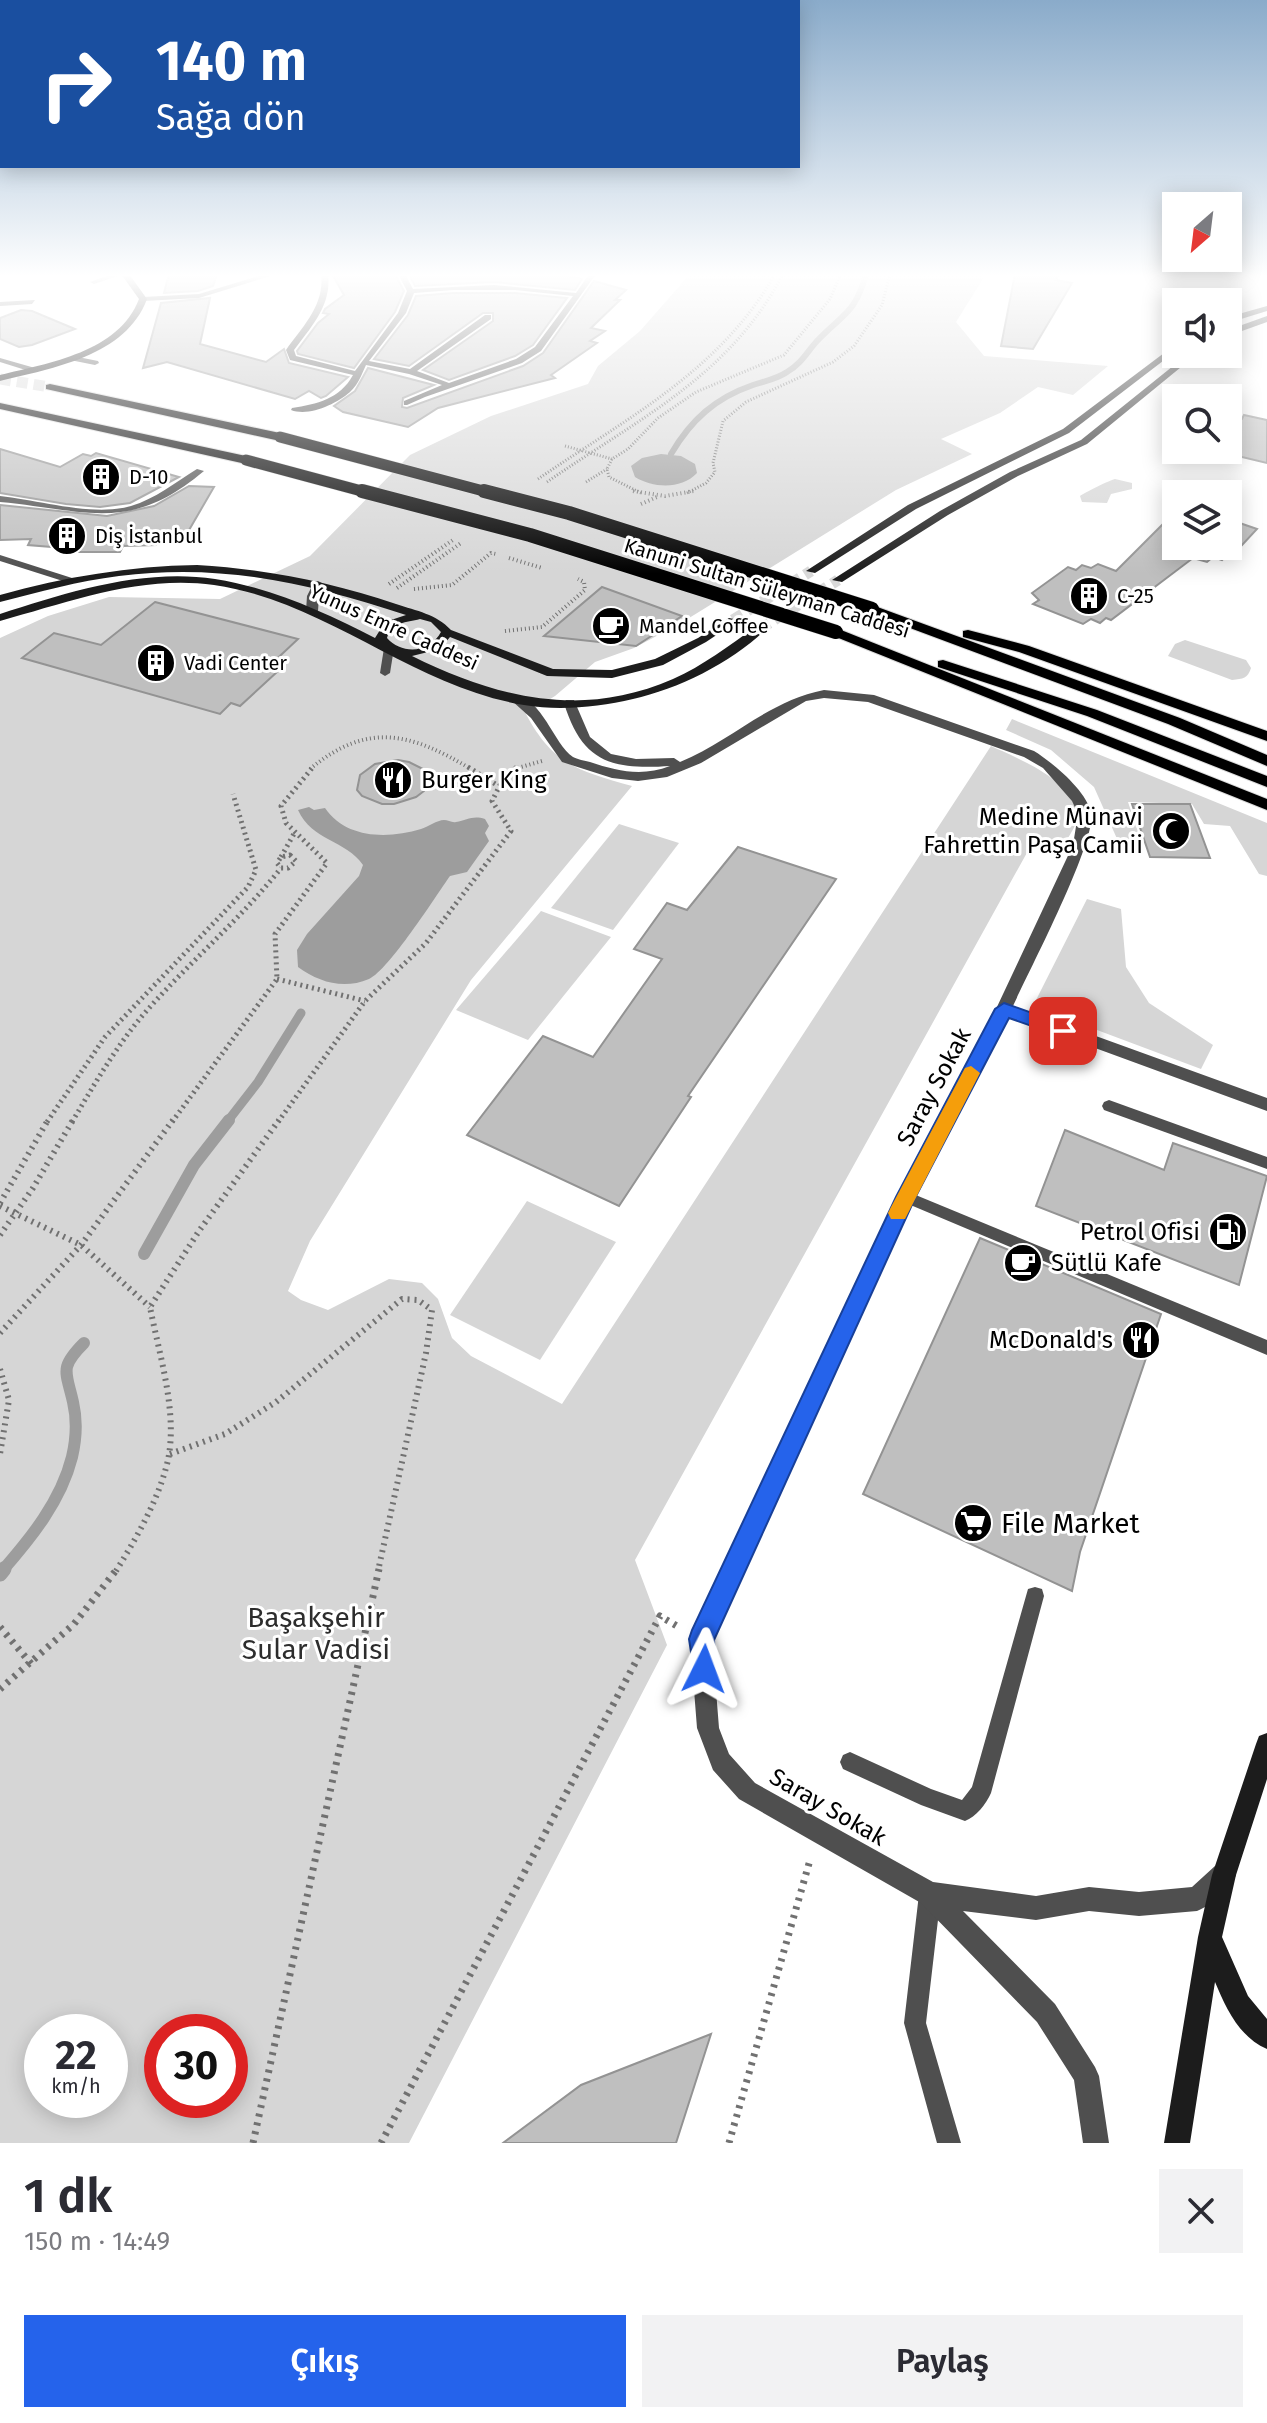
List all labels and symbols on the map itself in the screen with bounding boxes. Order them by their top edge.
north arrow [1162,192,1242,272]
building icon: D-10 [80,456,122,498]
place label: D-10 [129,465,168,489]
building icon: Diş İstanbul [46,515,88,557]
place label: Diş İstanbul [95,524,203,549]
street label: Kanuni Sultan Süleyman Caddesi [621,533,913,643]
building icon: C-25 [1068,575,1110,617]
street label: Yunus Emre Caddesi [306,579,482,675]
place label: C-25 [1117,584,1154,608]
cafe icon: Mandel Coffee [590,605,632,647]
place label: Mandel Coffee [639,614,769,638]
building icon: Vadi Center [135,642,177,684]
place label: Vadi Center [184,651,287,675]
restaurant icon: Burger King [372,759,414,801]
place label: Burger King [421,766,547,794]
place label: Medine Münavi Fahrettin Paşa Camii [923,803,1143,859]
mosque icon: Medine Münavi Fahrettin Paşa Camii [1150,810,1192,852]
pin [1029,997,1097,1065]
street label: Saray Sokak [891,1023,977,1151]
fuel station icon: Petrol Ofisi [1207,1211,1249,1253]
place label: Petrol Ofisi [1080,1218,1200,1246]
cafe icon: Sütlü Kafe [1002,1242,1044,1284]
place label: Sütlü Kafe [1051,1249,1162,1277]
restaurant icon: McDonald's [1120,1319,1162,1361]
place label: McDonald's [989,1326,1113,1354]
supermarket icon: File Market [952,1502,994,1544]
place label: File Market [1001,1507,1141,1540]
park label: Başakşehir Sular Vadisi [242,1601,390,1666]
position arrow [662,1627,746,1711]
street label: Saray Sokak [765,1762,892,1852]
speed limit sign: 30 [144,2014,248,2118]

